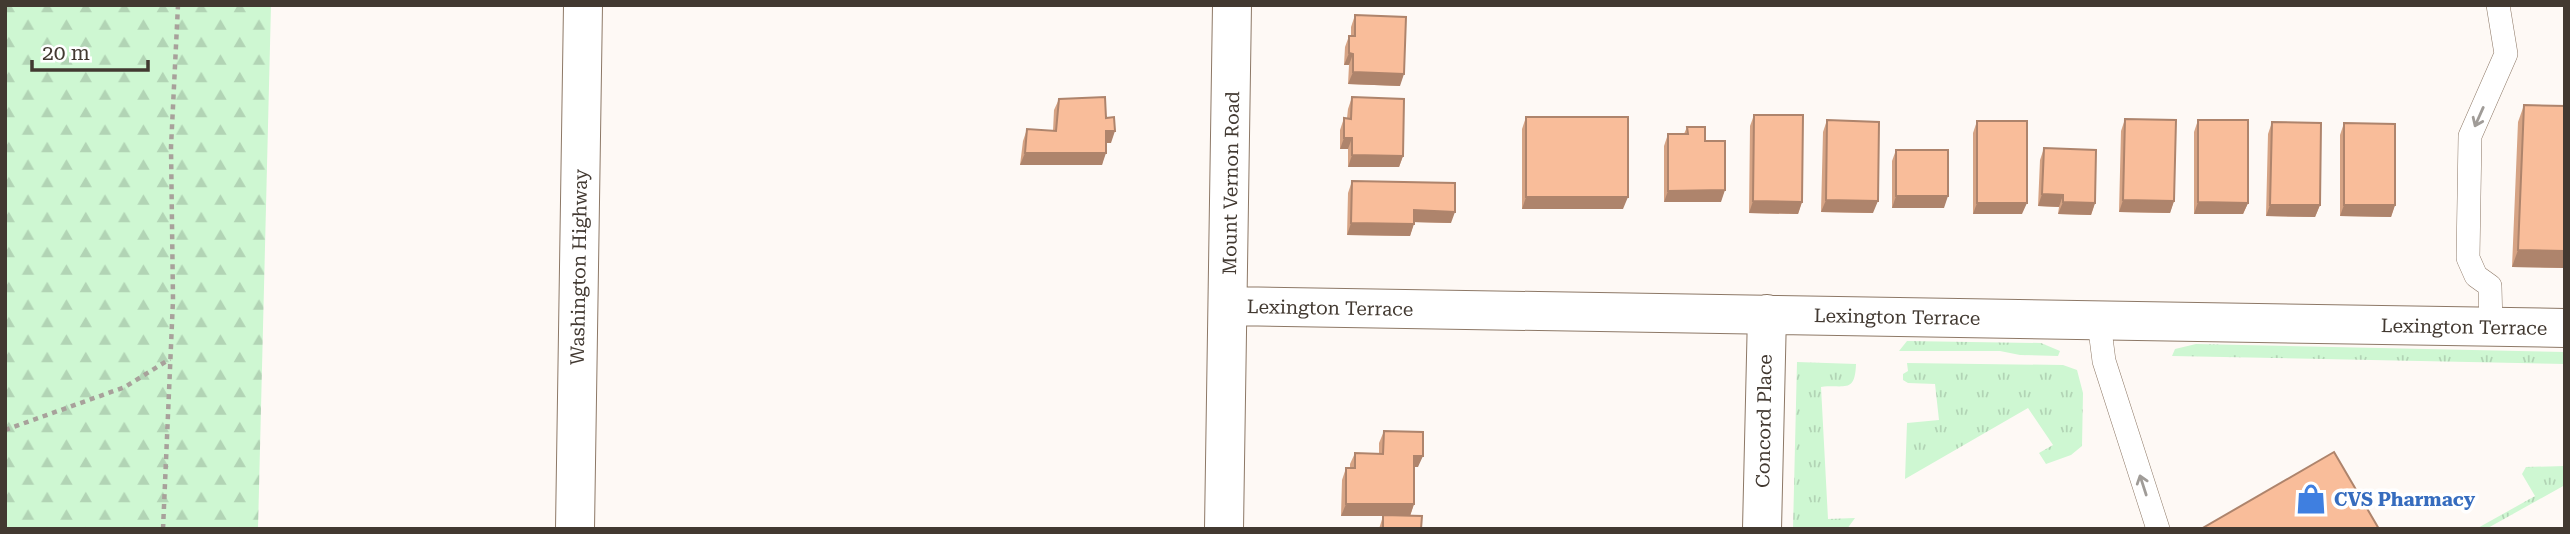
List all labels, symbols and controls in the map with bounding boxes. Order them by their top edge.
scale bar [32,28,147,72]
text: 20 m [42,41,90,65]
street label: Mount Vernon Road [1218,91,1244,275]
one-way arrow [2472,105,2485,127]
street label: Washington Highway [566,168,592,365]
street label: Lexington Terrace [1247,295,1413,321]
street label: Lexington Terrace [1814,304,1980,330]
street label: Lexington Terrace [2381,314,2547,340]
street label: Concord Place [1751,354,1777,488]
one-way arrow [2136,474,2149,496]
shop icon: CVS Pharmacy [2294,482,2328,516]
place label: CVS Pharmacy [2334,488,2476,511]

